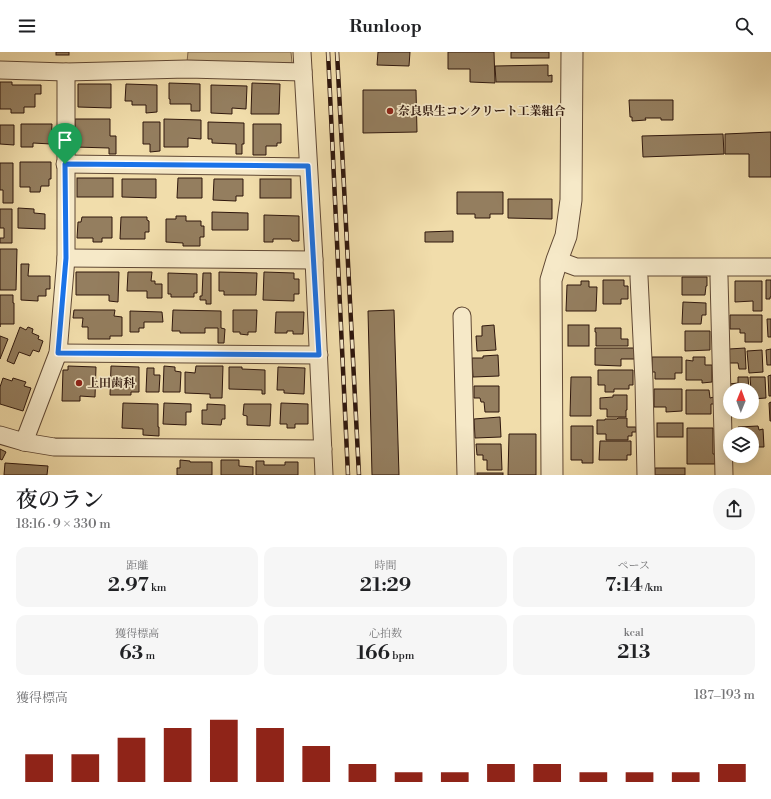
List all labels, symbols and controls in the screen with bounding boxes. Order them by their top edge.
icon: menu [16,15,38,37]
text: Runloop [349,15,422,38]
icon: search [733,15,755,37]
place label: 奈良県生コンクリート工業組合 [398,104,566,119]
marker: 奈良県生コンクリート工業組合 [385,106,395,116]
pin [48,123,82,164]
icon: arrive [54,129,76,151]
place label: 上田歯科 [87,376,136,391]
marker: 上田歯科 [74,378,84,388]
north arrow [723,383,759,419]
map controls [723,383,759,463]
button: layers [723,427,759,463]
text: 夜のラン [16,487,104,514]
button: share [713,488,755,530]
text: 18:16 · 9 × 330 m [16,516,111,532]
text: 距離 [126,559,148,573]
text: 時間 [374,559,396,573]
text: ペース [618,559,650,573]
text: 2.97 [108,573,149,598]
text: 21:29 [360,573,411,598]
text: 7:14 [605,573,643,598]
text: km [149,581,166,595]
text: /km [643,581,663,595]
text: kcal [624,626,644,640]
text: 獲得標高 [115,627,159,641]
text: 心拍数 [369,627,402,641]
text: 213 [617,640,651,665]
text: 63 [119,641,143,666]
text: 166 [357,641,390,666]
text: m [143,649,155,663]
text: bpm [390,649,414,663]
text: 187–193 m [694,687,755,703]
text: 獲得標高 [16,690,68,706]

